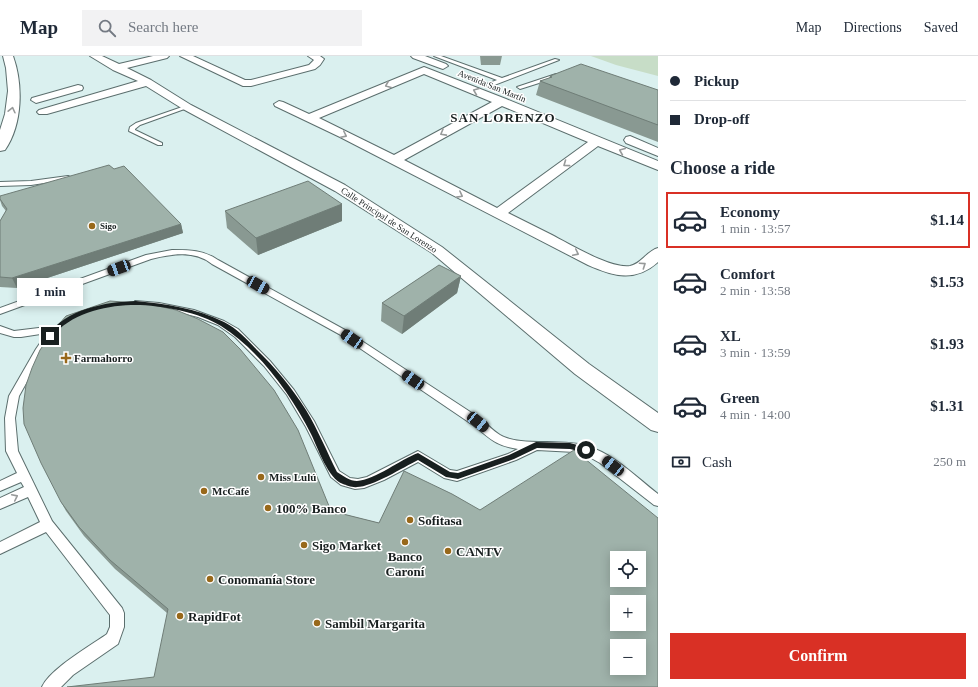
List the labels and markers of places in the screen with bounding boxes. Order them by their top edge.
marker: Sigo [87,221,97,231]
place label: Sigo [100,221,117,231]
place label: Farmahorro [74,352,133,364]
marker: Farmahorro [61,353,71,363]
place label: Miss Lulú [269,471,316,483]
marker: Miss Lulú [256,472,266,482]
place label: McCafé [212,485,249,497]
marker: McCafé [199,486,209,496]
place label: 100% Banco [276,501,346,516]
marker: 100% Banco [263,503,273,513]
place label: Sofitasa [418,513,463,528]
marker: Sofitasa [405,515,415,525]
marker: Banco Caroní [400,537,410,547]
place label: Sigo Market [312,538,382,553]
marker: Sigo Market [299,540,309,550]
place label: CANTV [456,544,503,559]
marker: CANTV [443,546,453,556]
place label: Banco Caroní [386,549,425,579]
place label: Conomanía Store [218,572,315,587]
marker: Conomanía Store [205,574,215,584]
place label: RapidFot [188,609,241,624]
marker: RapidFot [175,611,185,621]
place label: Sambil Margarita [325,616,426,631]
marker: Sambil Margarita [312,618,322,628]

